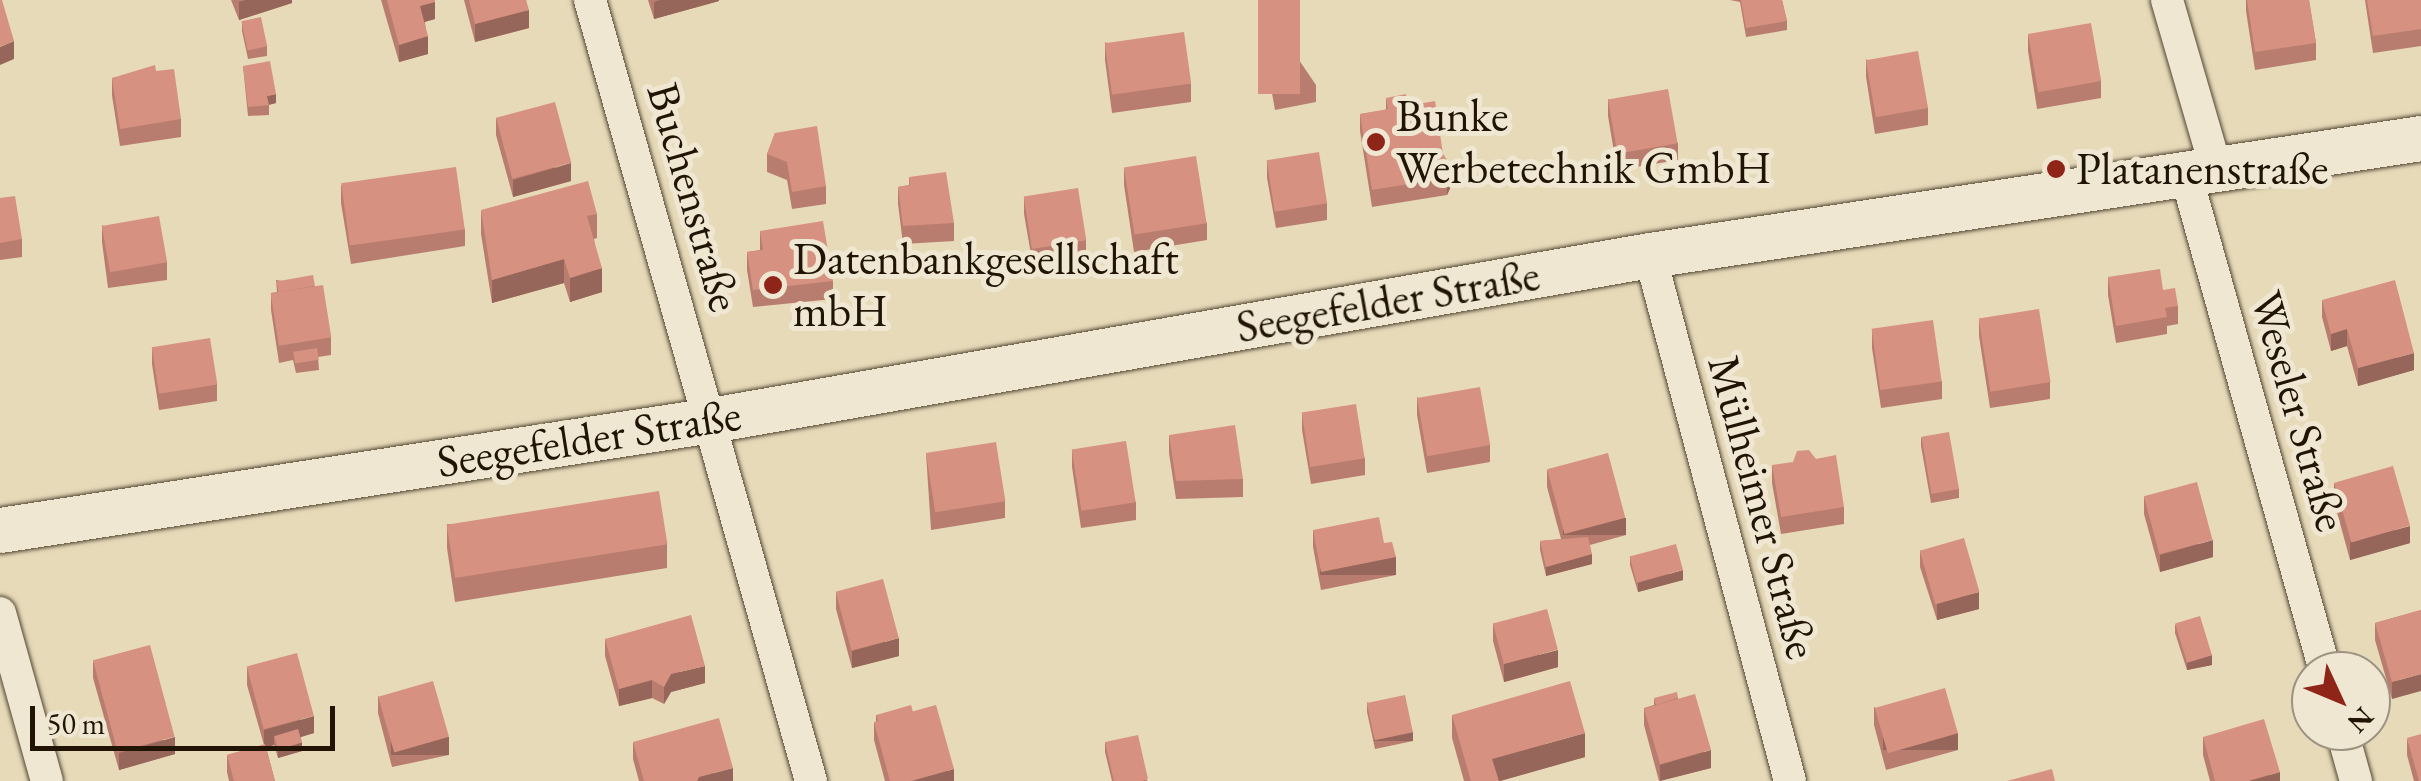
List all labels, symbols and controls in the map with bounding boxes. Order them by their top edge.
street label: Buchenstraße [636,77,752,317]
place label: Bunke Werbetechnik GmbH [1396,89,1771,195]
marker: Bunke Werbetechnik GmbH [1365,131,1387,153]
place label: Platanenstraße [2076,142,2329,196]
marker: Platanenstraße [2045,158,2067,180]
place label: Datenbankgesellschaft mbH [793,232,1179,338]
street label: Seegefelder Straße [1232,248,1544,354]
marker: Datenbankgesellschaft mbH [762,274,784,296]
street label: Weseler Straße [2239,285,2359,537]
street label: Mülheimer Straße [1697,349,1829,665]
street label: Seegefelder Straße [433,387,745,489]
north arrow [2291,651,2391,751]
scale bar [35,686,340,748]
text: N [2340,700,2382,741]
text: 50 m [47,704,105,743]

